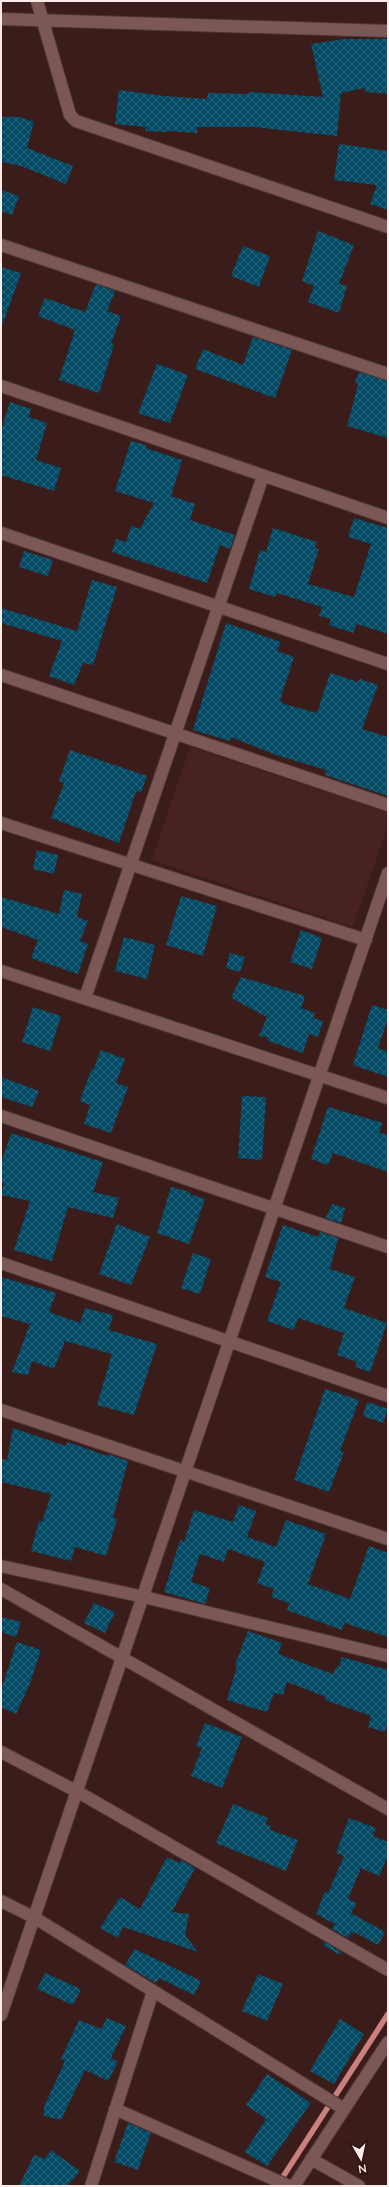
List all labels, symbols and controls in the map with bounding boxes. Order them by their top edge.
north arrow [341,2139,381,2179]
text: N [357,2162,368,2176]

